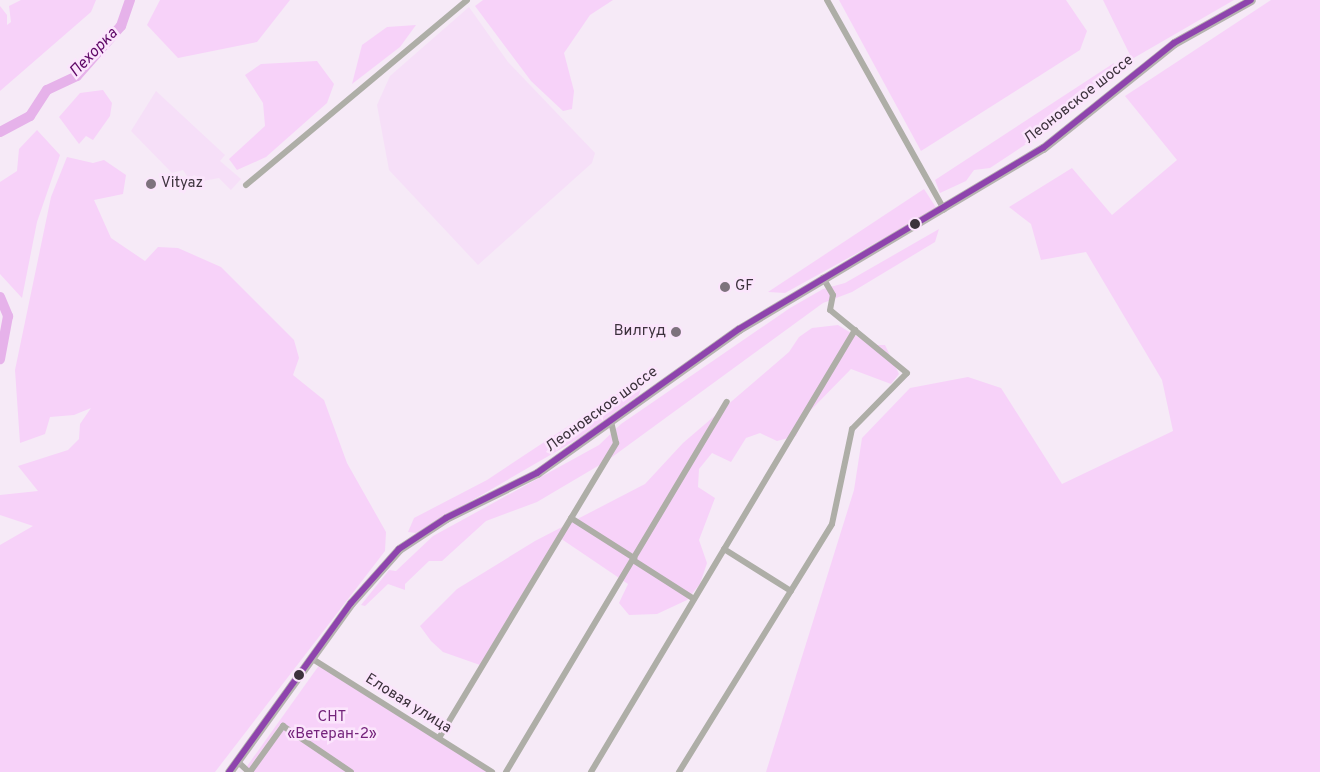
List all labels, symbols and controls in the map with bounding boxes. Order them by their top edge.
water label: Пехорка [66,24,122,82]
street label: Леоновское шоссе [1021,52,1137,148]
place label: Vityaz [161,175,203,193]
marker: Vityaz [145,178,157,190]
unlabelled marker [910,219,920,229]
place label: GF [735,278,754,296]
marker: GF [719,281,731,293]
place label: Вилгуд [614,323,666,341]
marker: Вилгуд [670,326,682,338]
street label: Леоновское шоссе [542,363,662,457]
unlabelled marker [294,670,304,680]
street label: Еловая улица [362,670,454,738]
park label: СНТ «Ветеран-2» [287,708,377,743]

